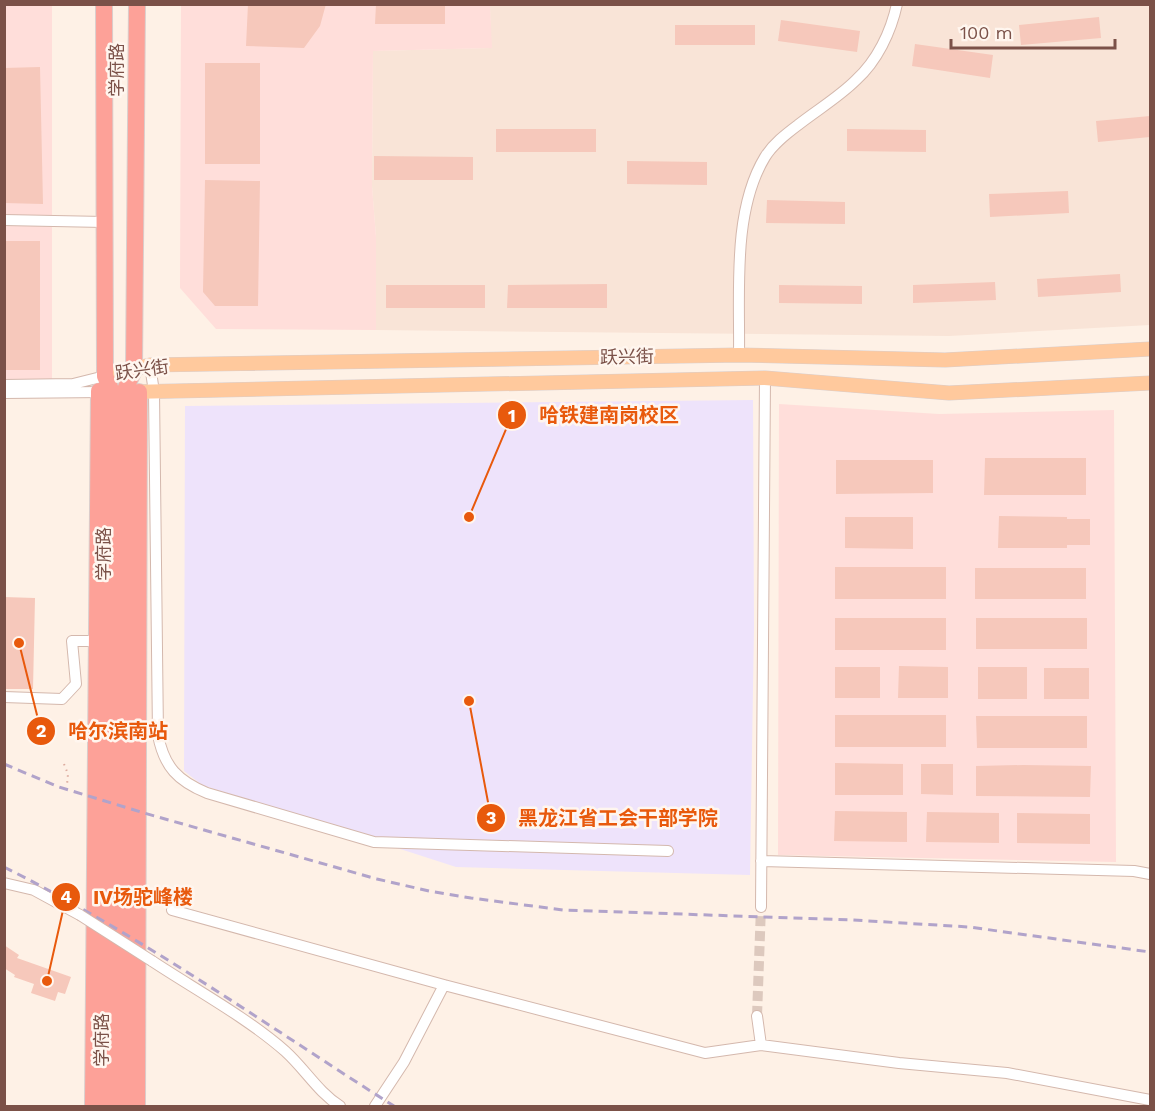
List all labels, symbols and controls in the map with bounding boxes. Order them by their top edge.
scale bar [951,12,1114,50]
text: 100 m [960,22,1013,43]
street label: 学府路 [106,43,127,97]
street label: 跃兴街 [600,346,654,367]
street label: 跃兴街 [114,355,170,384]
callout: 哈铁建南岗校区 [497,396,691,434]
text: 哈铁建南岗校区 [539,403,679,427]
text: 1 [508,405,516,426]
street label: 学府路 [93,527,114,581]
callout: 哈尔滨南站 [26,712,180,750]
text: 哈尔滨南站 [68,719,168,743]
text: 2 [36,720,46,741]
callout: 黑龙江省工会干部学院 [476,799,730,837]
text: 黑龙江省工会干部学院 [518,806,718,830]
text: 3 [486,807,496,828]
callout: IV场驼峰楼 [51,878,205,916]
text: IV场驼峰楼 [93,885,193,909]
text: 4 [60,886,72,907]
street label: 学府路 [91,1013,112,1067]

